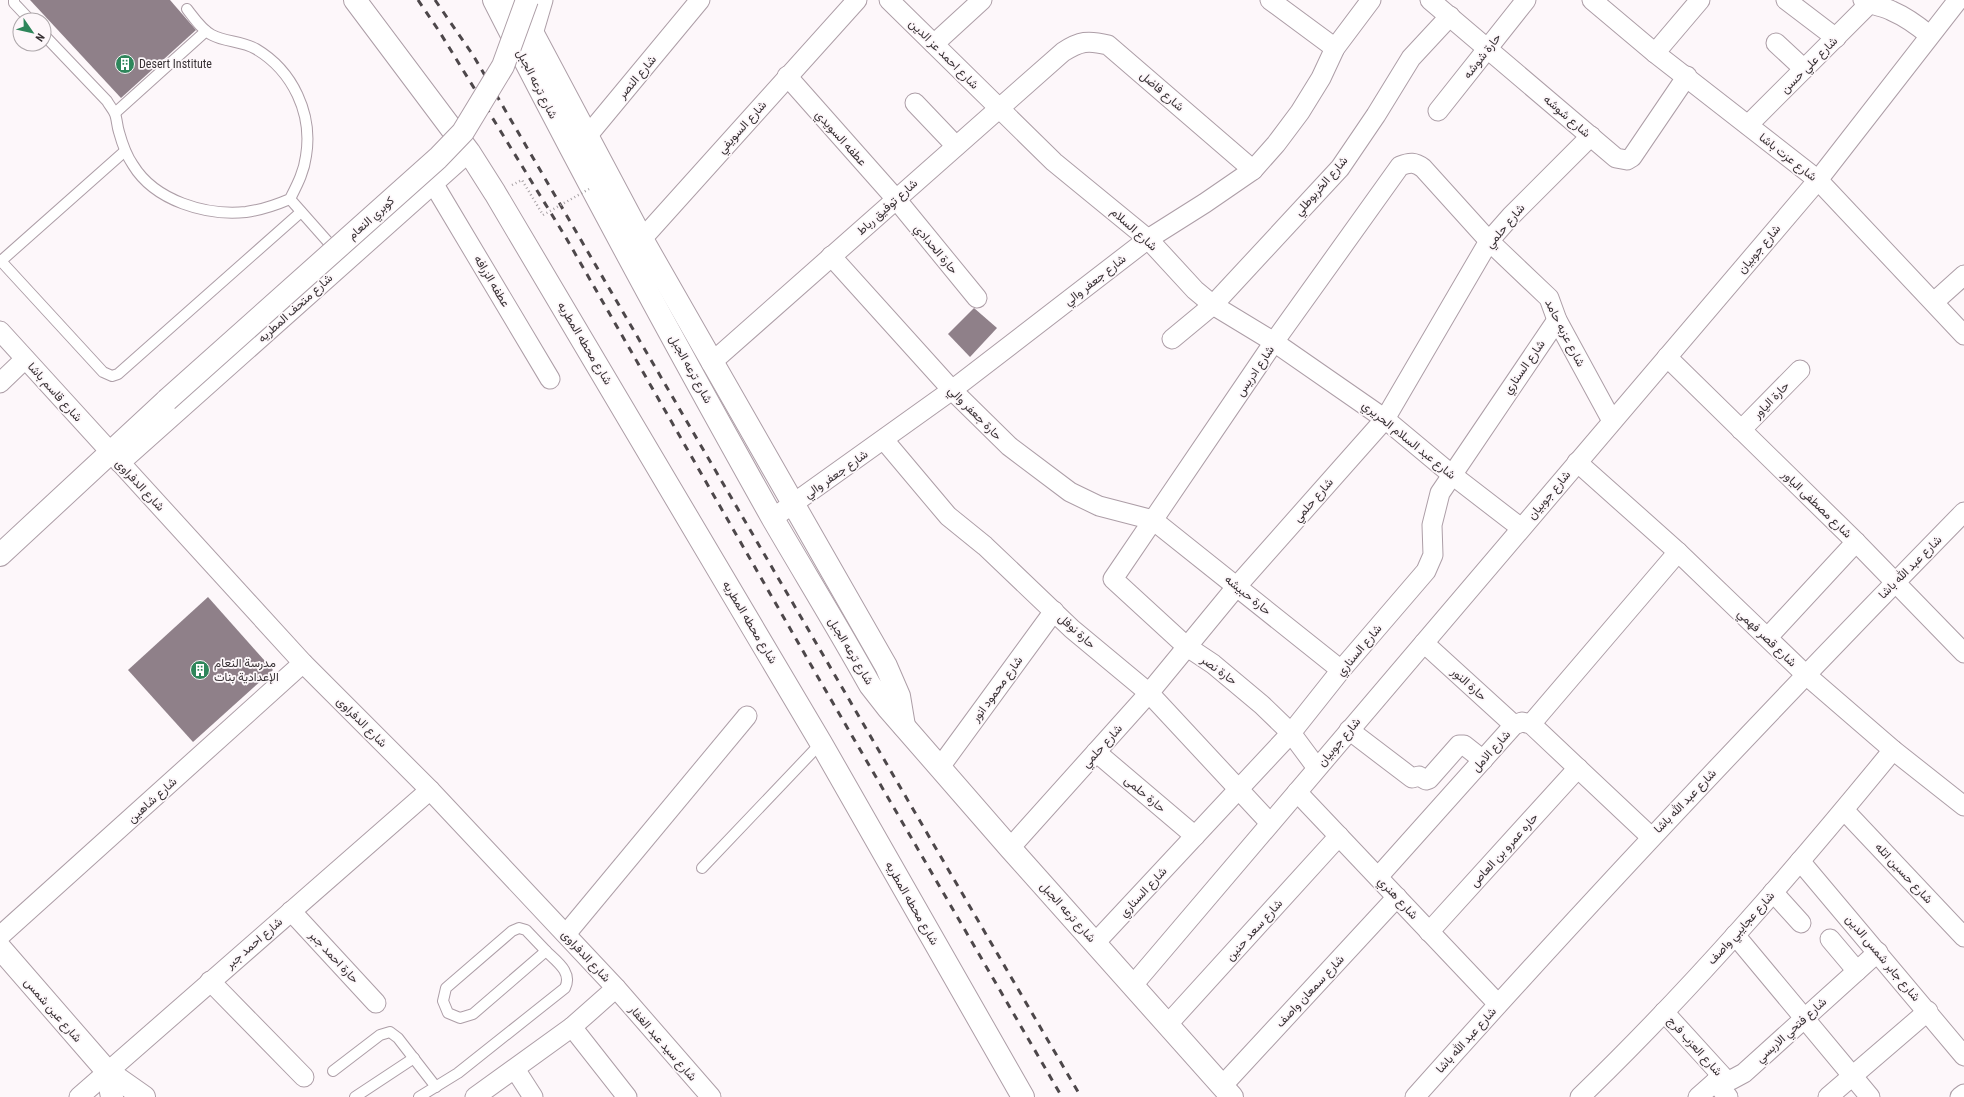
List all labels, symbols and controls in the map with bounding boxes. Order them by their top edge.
north arrow [12,12,52,52]
street label: شارع احمد عز الدين [905,16,982,93]
text: N [32,31,47,44]
street label: حارة شوشه [1460,31,1505,82]
street label: شارع علي حسن [1778,34,1842,98]
street label: شارع ترعه الجبل [512,47,561,122]
building icon: Desert Institute [114,53,136,75]
street label: شارع النصر [614,53,661,104]
place label: Desert Institute [139,57,212,71]
street label: شارع فاضل [1136,68,1187,115]
street label: شارع شوشه [1539,92,1593,142]
street label: شارع السويفي [715,98,772,158]
street label: عطفه السويدي [810,107,869,171]
street label: شارع عزت باشا [1755,130,1820,185]
street label: شارع الخربوطلي [1291,154,1353,220]
street label: شارع توفيق رباط [854,176,922,239]
street label: كوبري النعام [345,194,399,245]
street label: شارع حلمي [1482,201,1530,253]
street label: شارع السلام [1107,205,1160,255]
street label: حارة الحدادي [909,221,961,279]
street label: شارع جوبيان [1735,222,1785,278]
street label: شارع جعفر والي [1061,252,1131,311]
street label: عطفه الزرافه [470,253,513,310]
street label: شارع متحف المطريه [255,271,337,347]
street label: شارع عزبه حامد [1540,297,1588,370]
street label: شارع محطه المطريه [553,299,615,388]
street label: شارع ترعه الجبل [665,332,716,407]
street label: شارع السناري [1500,337,1550,399]
street label: شارع ادريس [1233,343,1279,400]
street label: شارع قاسم باشا [23,360,85,426]
street label: حارة الياور [1749,379,1793,423]
street label: حارة جعفر والي [943,383,1005,445]
street label: شارع عبد السلام الحريري [1358,398,1459,484]
street label: شارع جعفر والي [801,447,872,504]
street label: شارع الدفراوى [111,456,167,515]
street label: شارع مصطفى الياور [1777,467,1855,542]
street label: شارع جوبيان [1525,468,1575,524]
street label: شارع حلمي [1290,475,1338,527]
street label: شارع عبد الله باشا [1875,532,1946,603]
street label: حارة حبيشه [1221,572,1274,619]
street label: شارع محطه المطريه [718,578,780,667]
street label: شارع قصر فهمي [1733,606,1799,672]
street label: حارة نوفل [1055,611,1098,652]
street label: شارع ترعه الجبل [824,615,877,688]
street label: شارع السناري [1333,621,1387,681]
street label: حارة نصر [1197,652,1240,689]
street label: شارع محمود انور [968,653,1027,727]
place label: مدرسة النعام الإعدادية بنات [214,656,279,685]
building icon: مدرسة النعام الإعدادية بنات [189,659,211,681]
street label: حارة النور [1447,664,1489,704]
street label: شارع الدفراوى [333,694,390,751]
street label: شارع جوبيان [1315,715,1365,771]
street label: شارع حلمي [1079,721,1127,773]
street label: شارع الامل [1469,727,1515,776]
street label: شارع عبد الله باشا [1651,766,1721,837]
street label: حارة حلمى [1121,773,1168,816]
street label: شارع شاهين [125,774,181,827]
street label: حاره عمرو بن العاص [1467,810,1542,890]
street label: شارع حسين اتله [1871,840,1936,908]
street label: شارع محطه المطريه [881,859,942,948]
street label: شارع السناري [1116,864,1172,922]
street label: شارع هنري [1373,874,1421,924]
street label: شارع ترعه الجبل [1036,879,1099,946]
street label: شارع عجايبي واصف [1705,889,1780,969]
street label: شارع سعد حنين [1223,896,1287,965]
street label: شارع جابر شمس الدين [1841,912,1923,1005]
street label: شارع احمد جبر [222,915,287,974]
street label: حارة احمد جبر [305,927,362,987]
street label: شارع الدفراوى [557,927,613,986]
street label: شارع سمعان واصف [1273,952,1348,1031]
street label: شارع عين شمس [20,975,85,1046]
street label: شارع فتحي الاربسي [1753,995,1831,1068]
street label: شارع سيد عبد الغفار [624,1002,700,1085]
street label: شارع عبد الله باشا [1433,1004,1501,1077]
street label: شارع العزب فرج [1663,1013,1725,1080]

